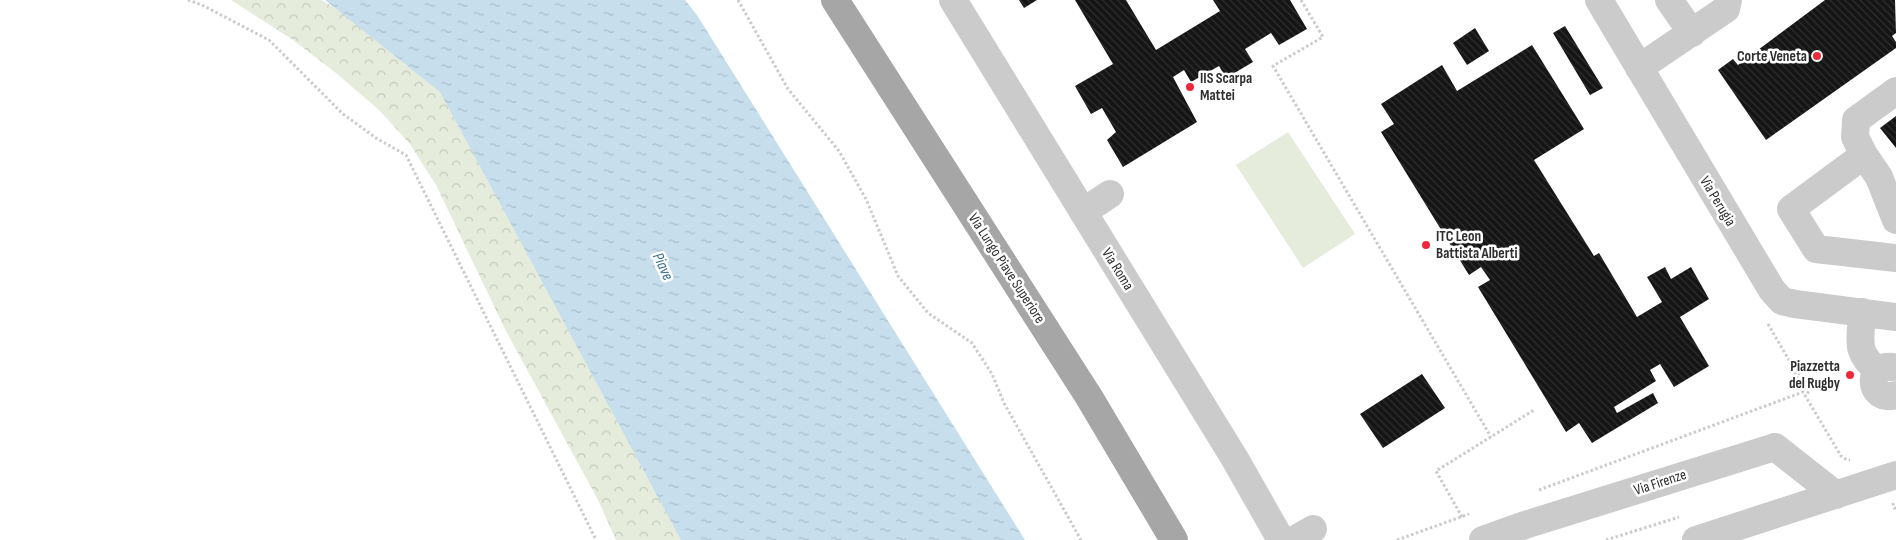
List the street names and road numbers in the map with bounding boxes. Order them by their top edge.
street label: Via Perugia [1695,173,1740,230]
street label: Via Lungo Piave Superiore [964,210,1049,327]
street label: Via Roma [1097,245,1138,294]
street label: Via Firenze [1631,465,1689,500]

